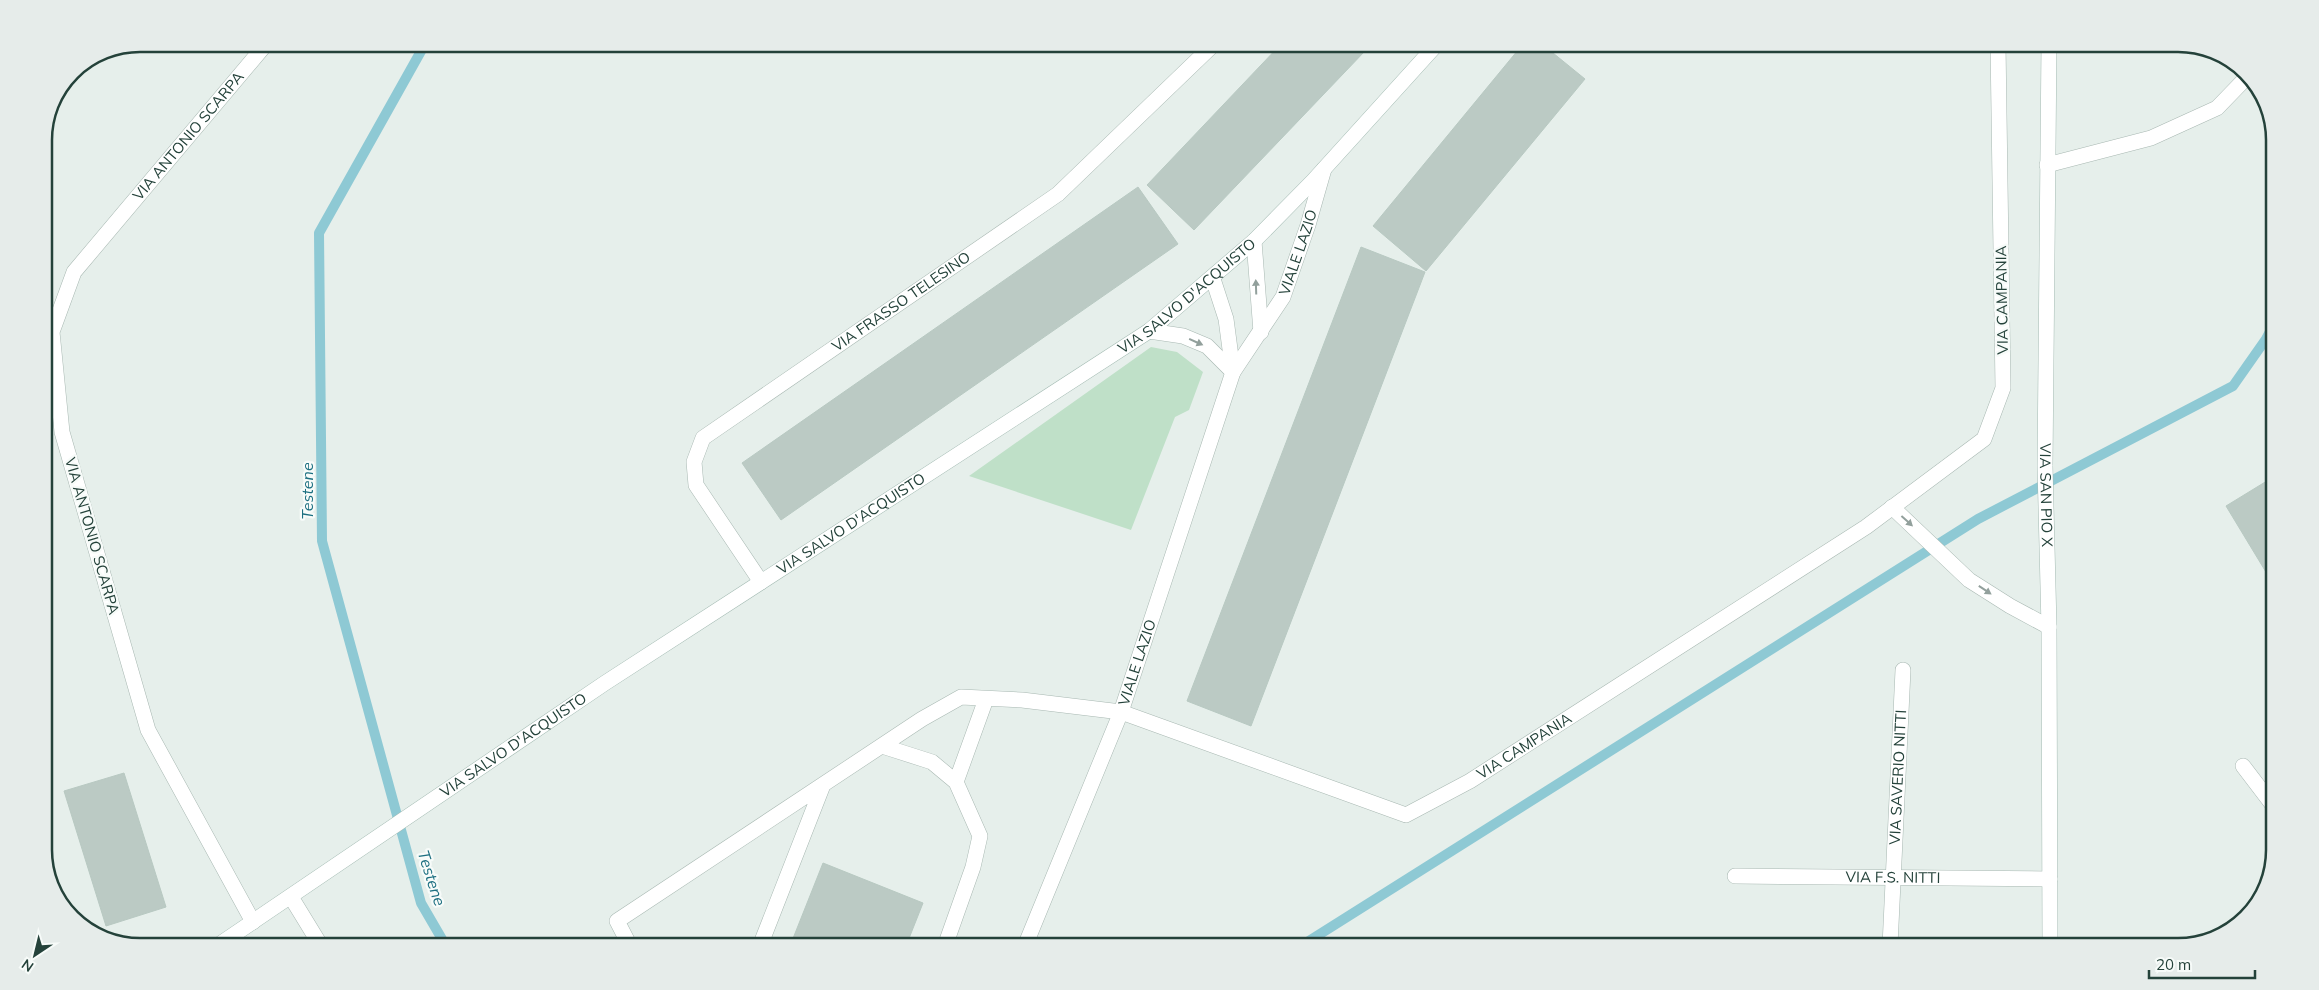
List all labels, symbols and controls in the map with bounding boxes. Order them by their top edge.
street label: VIA ANTONIO SCARPA [128,67,248,204]
street label: VIALE LAZIO [1274,207,1321,298]
street label: VIA SALVO D'ACQUISTO [1114,234,1260,358]
street label: VIA CAMPANIA [1991,245,2012,355]
street label: VIA FRASSO TELESINO [828,247,974,356]
one-way arrow [1252,278,1260,294]
one-way arrow [1189,338,1203,346]
street label: VIA SAN PIO X [2036,443,2057,547]
street label: VIA ANTONIO SCARPA [61,455,124,617]
water label: Testene [297,462,317,520]
street label: VIA SALVO D'ACQUISTO [773,468,929,578]
one-way arrow [1900,515,1912,527]
one-way arrow [1978,585,1991,594]
street label: VIALE LAZIO [1114,617,1160,708]
street label: VIA SALVO D'ACQUISTO [436,688,590,801]
street label: VIA CAMPANIA [1473,708,1575,783]
street label: VIA SAVERIO NITTI [1885,709,1910,845]
water label: Testene [414,848,450,909]
street label: VIA F.S. NITTI [1846,867,1940,887]
north arrow [10,930,60,980]
scale bar [2149,948,2255,980]
text: N [18,955,37,976]
text: 20 m [2156,955,2191,974]

